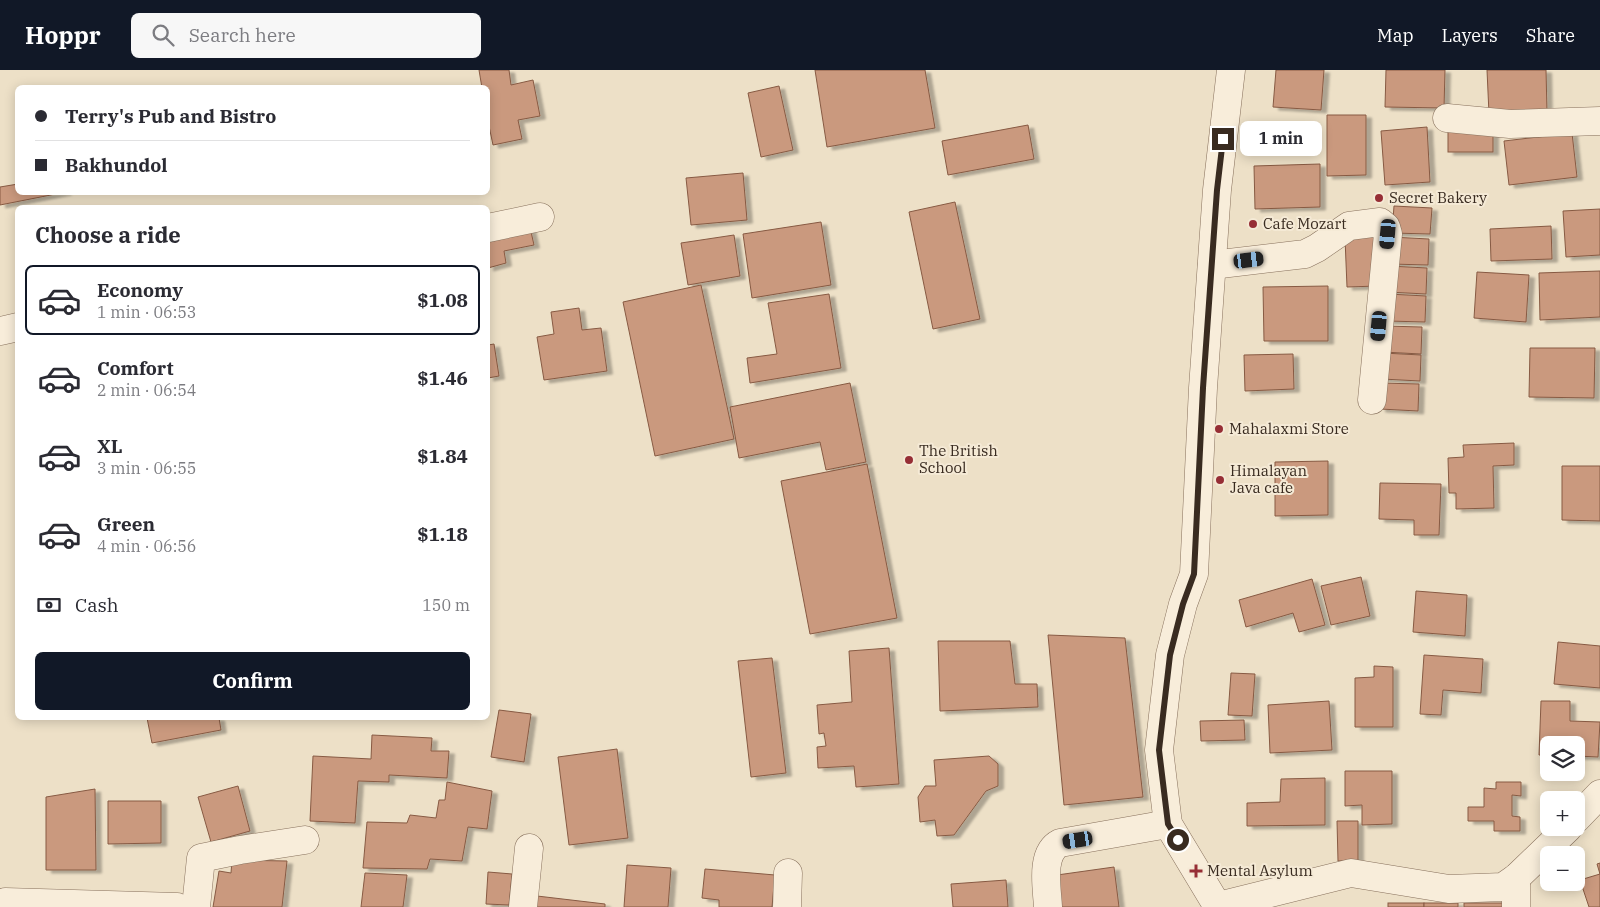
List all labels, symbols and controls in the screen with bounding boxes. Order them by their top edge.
search box [131,13,481,58]
text: Hoppr [25,19,101,51]
icon: search [149,21,177,49]
text: Search here [189,23,296,47]
text: Map [1377,24,1414,47]
text: Layers [1442,24,1498,47]
text: Share [1526,24,1575,47]
text: Terry's Pub and Bistro [65,104,276,128]
callout: 1 min [1240,122,1323,156]
route end [1212,128,1234,150]
text: 1 min [1259,128,1303,148]
text: Bakhundol [65,153,168,177]
place label: Secret Bakery [1389,188,1487,207]
marker: Secret Bakery [1373,192,1385,204]
place label: Cafe Mozart [1263,214,1347,233]
marker: Cafe Mozart [1247,218,1259,230]
car [1379,218,1396,250]
text: Choose a ride [35,220,181,249]
car [1233,251,1264,269]
icon: car [37,278,82,323]
text: Economy [97,278,183,302]
text: $1.08 [417,288,468,312]
text: 1 min · 06:53 [97,302,196,322]
car [1370,310,1387,342]
icon: car [37,356,82,401]
text: Comfort [97,356,174,380]
text: $1.46 [417,366,468,390]
text: 2 min · 06:54 [97,380,196,400]
place label: Mahalaxmi Store [1229,419,1349,438]
marker: Mahalaxmi Store [1213,423,1225,435]
icon: car [37,434,82,479]
text: XL [97,434,123,458]
place label: The British School [919,441,998,477]
text: $1.84 [417,444,468,468]
marker: The British School [903,454,915,466]
text: 3 min · 06:55 [97,458,196,478]
place label: Himalayan Java cafe [1230,461,1308,497]
marker: Himalayan Java cafe [1214,474,1226,486]
icon: car [37,512,82,557]
text: Green [97,512,155,536]
text: $1.18 [417,522,468,546]
text: 4 min · 06:56 [97,536,196,556]
icon: cash [35,591,63,619]
text: Cash [75,593,119,617]
text: 150 m [422,595,470,615]
button: Confirm [35,652,470,710]
map controls [1540,736,1585,891]
button: layers [1540,736,1585,781]
button: + [1540,791,1585,836]
route start [1167,829,1189,851]
car [1062,830,1093,850]
button: − [1540,846,1585,891]
place label: Mental Asylum [1207,861,1313,880]
marker: Mental Asylum [1189,864,1203,878]

